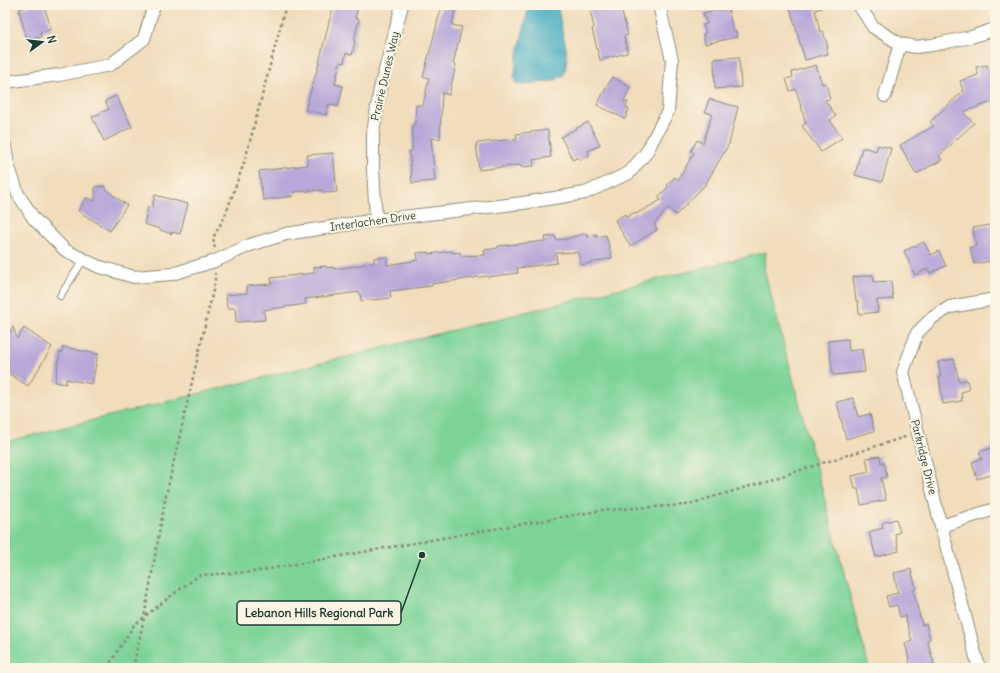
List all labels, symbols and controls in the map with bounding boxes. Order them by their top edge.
north arrow [22,22,62,62]
street label: Prairie Dunes Way [368,30,402,122]
text: N [44,34,59,45]
street label: Interlachen Drive [329,208,417,234]
street label: Parkridge Drive [908,418,940,496]
callout: Lebanon Hills Regional Park [237,601,401,625]
text: Lebanon Hills Regional Park [245,605,393,621]

